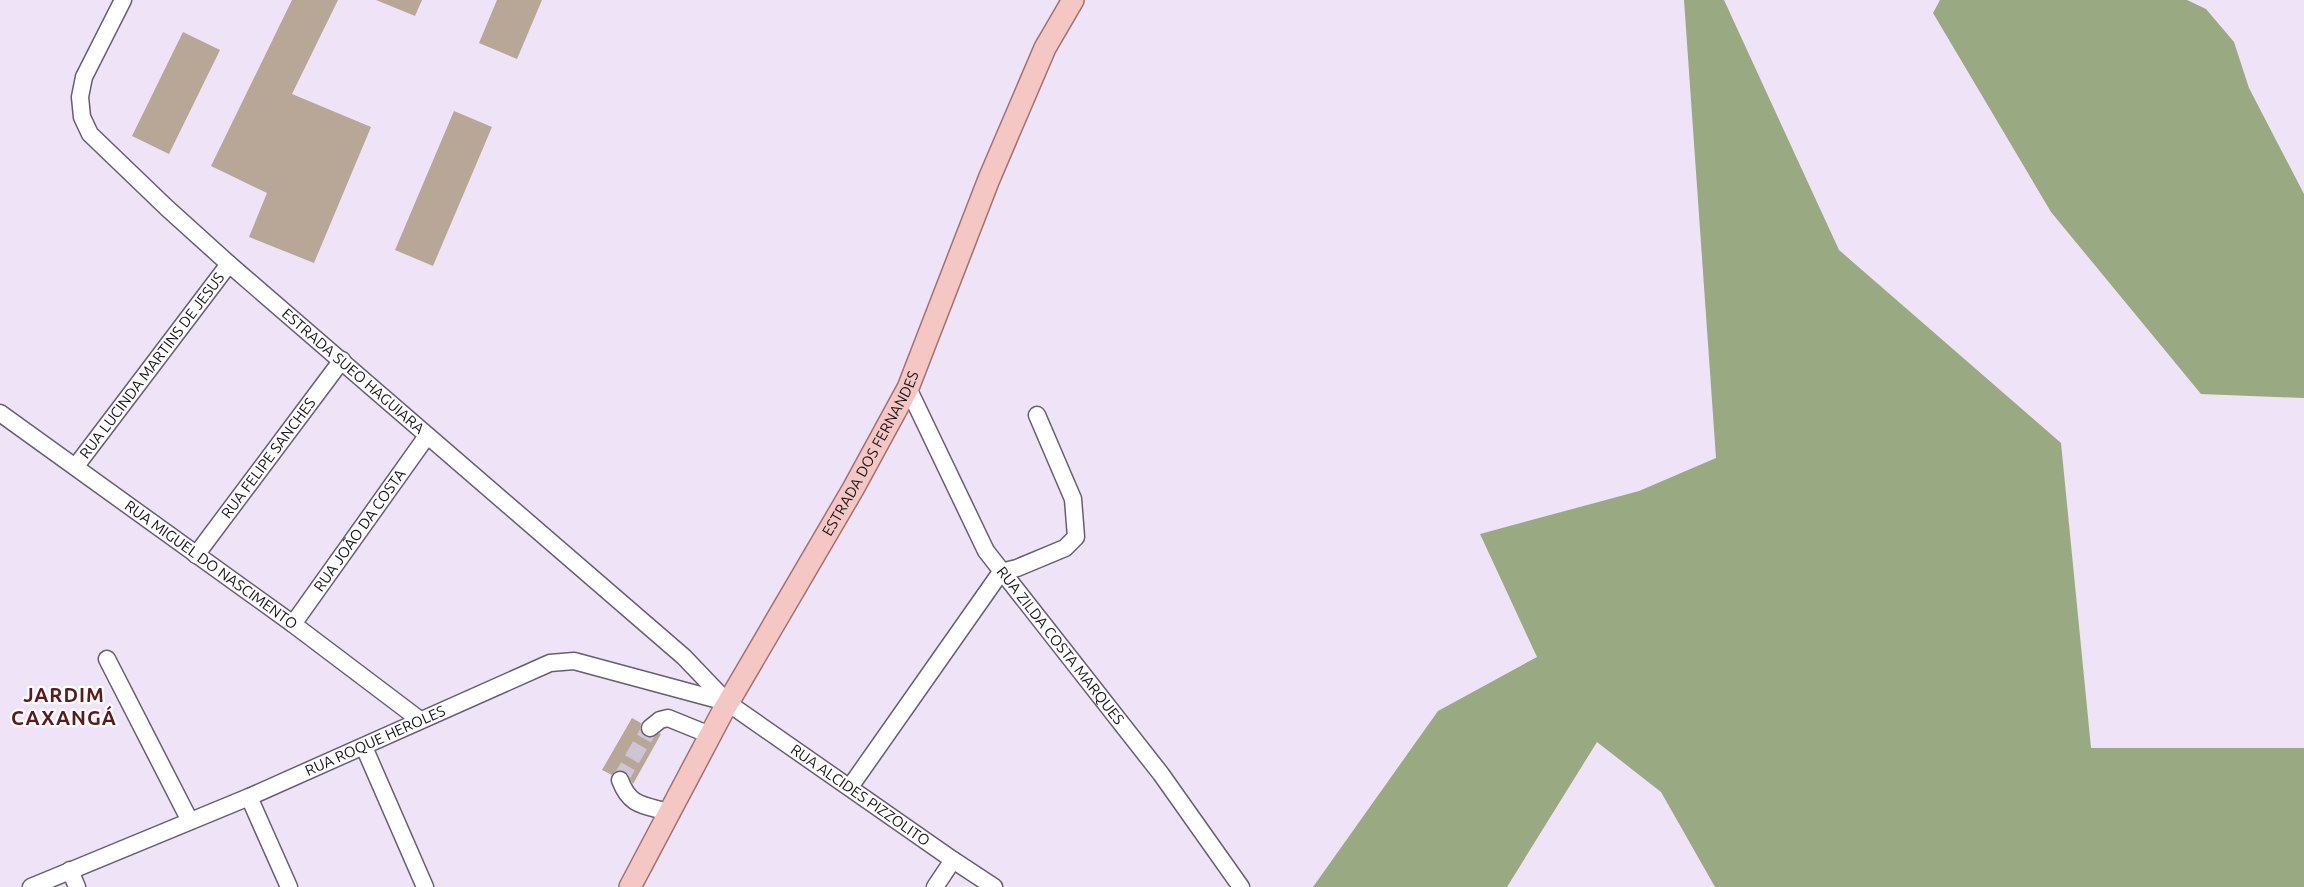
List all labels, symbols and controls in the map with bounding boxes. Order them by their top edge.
street label: RUA LUCINDA MARTINS DE JESUS [76,269,228,462]
street label: ESTRADA SUEO HAGUIARA [279,305,428,437]
street label: ESTRADA DOS FERNANDES [819,369,922,539]
street label: RUA FELIPE SANCHES [218,394,319,521]
street label: RUA JOÃO DA COSTA [310,466,409,594]
street label: RUA MIGUEL DO NASCIMENTO [122,497,301,632]
street label: RUA ZILDA COSTA MARQUES [994,563,1128,728]
district label: JARDIM CAXANGÁ [11,683,117,729]
street label: RUA ROQUE HEROLES [302,702,448,779]
street label: RUA ALCIDES PIZZOLITO [788,740,933,849]

